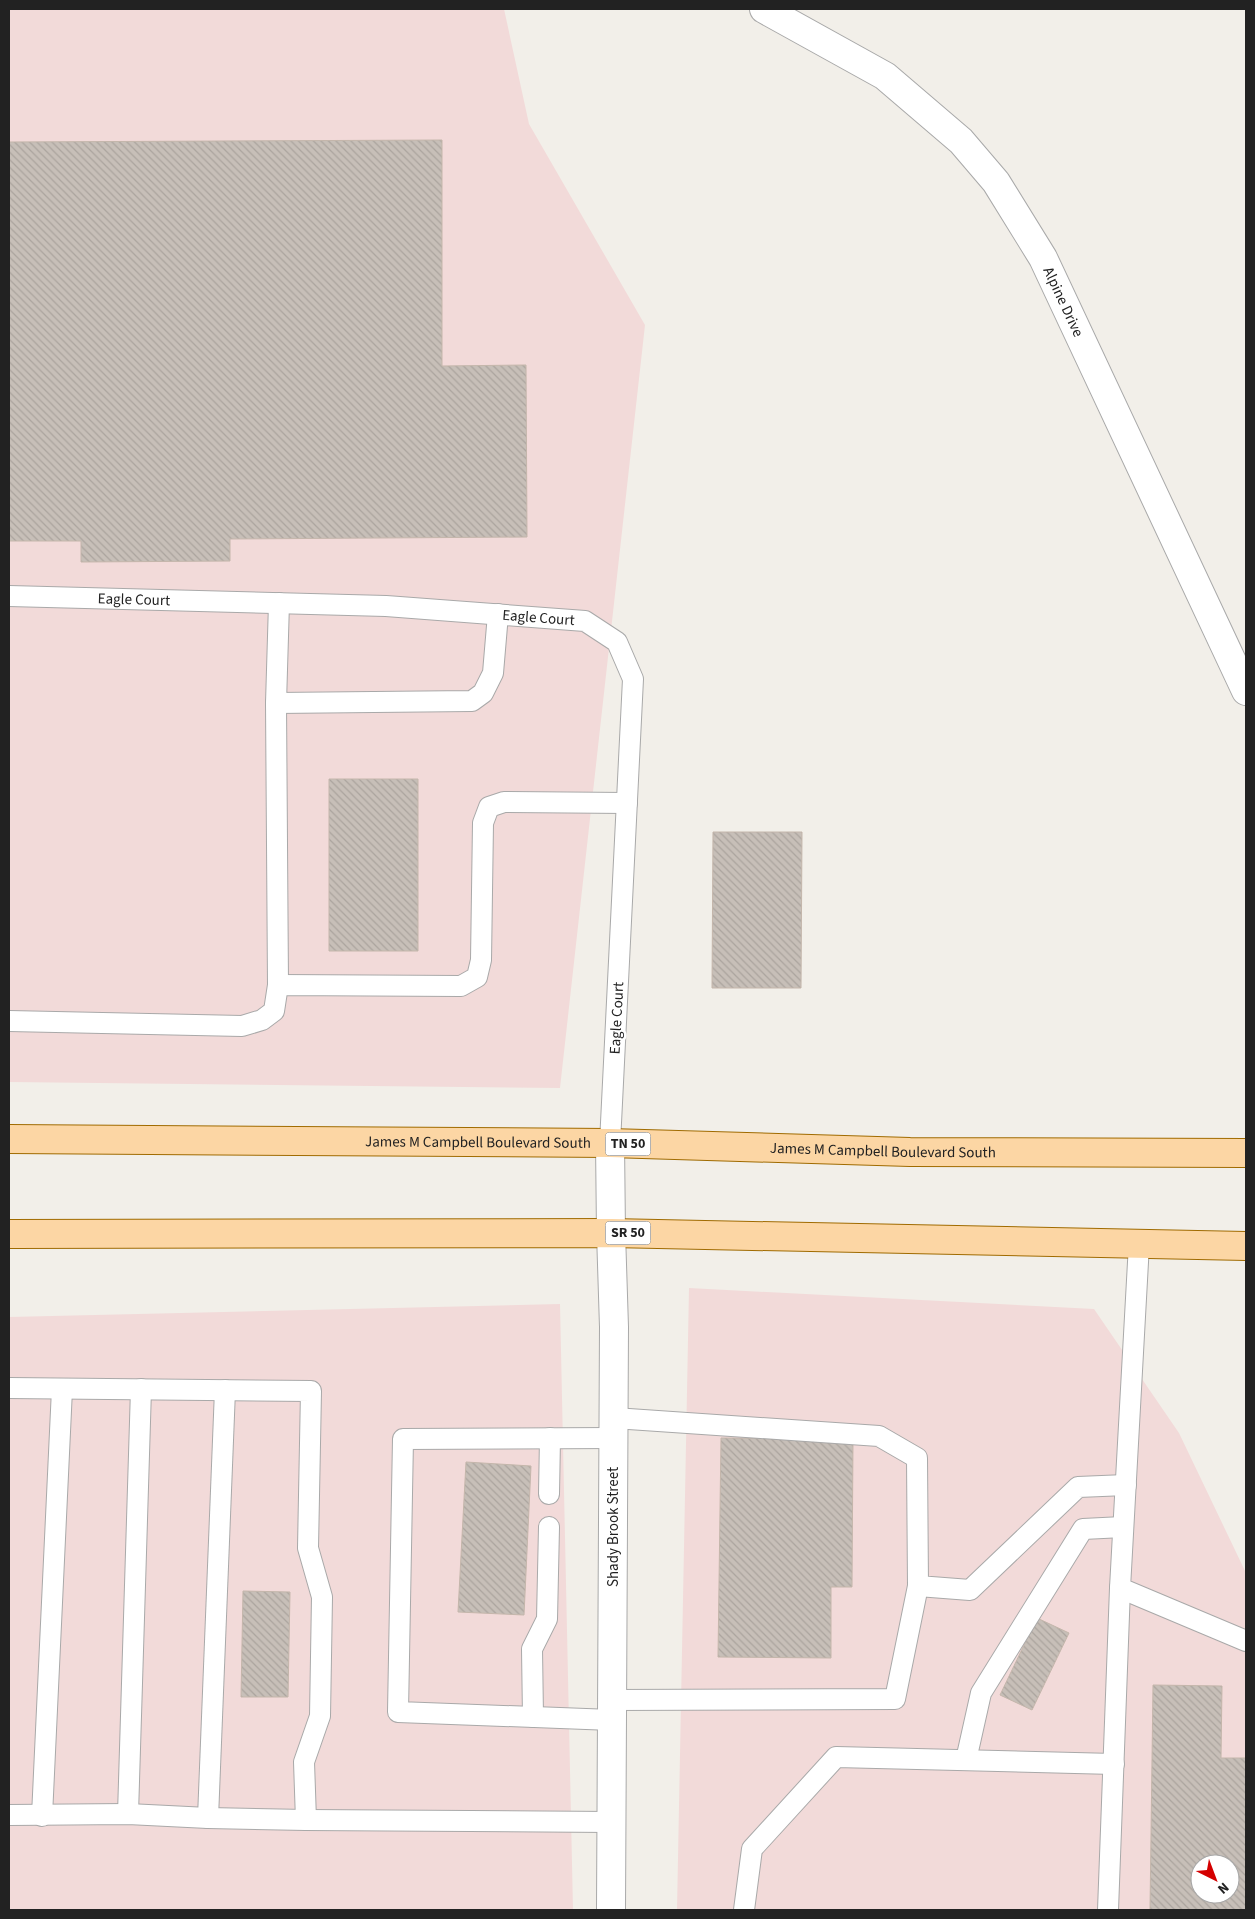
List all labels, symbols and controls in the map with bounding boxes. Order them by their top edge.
street label: Alpine Drive [1038,263,1089,340]
street label: Eagle Court [97,588,170,611]
street label: Eagle Court [501,604,575,631]
street label: Eagle Court [605,981,629,1055]
street label: James M Campbell Boulevard South [365,1131,591,1153]
road number: TN 50 [606,1132,650,1156]
street label: James M Campbell Boulevard South [770,1137,996,1163]
road number: SR 50 [606,1222,650,1244]
street label: Shady Brook Street [603,1467,624,1587]
north arrow [1190,1854,1240,1904]
text: N [1213,1877,1233,1898]

